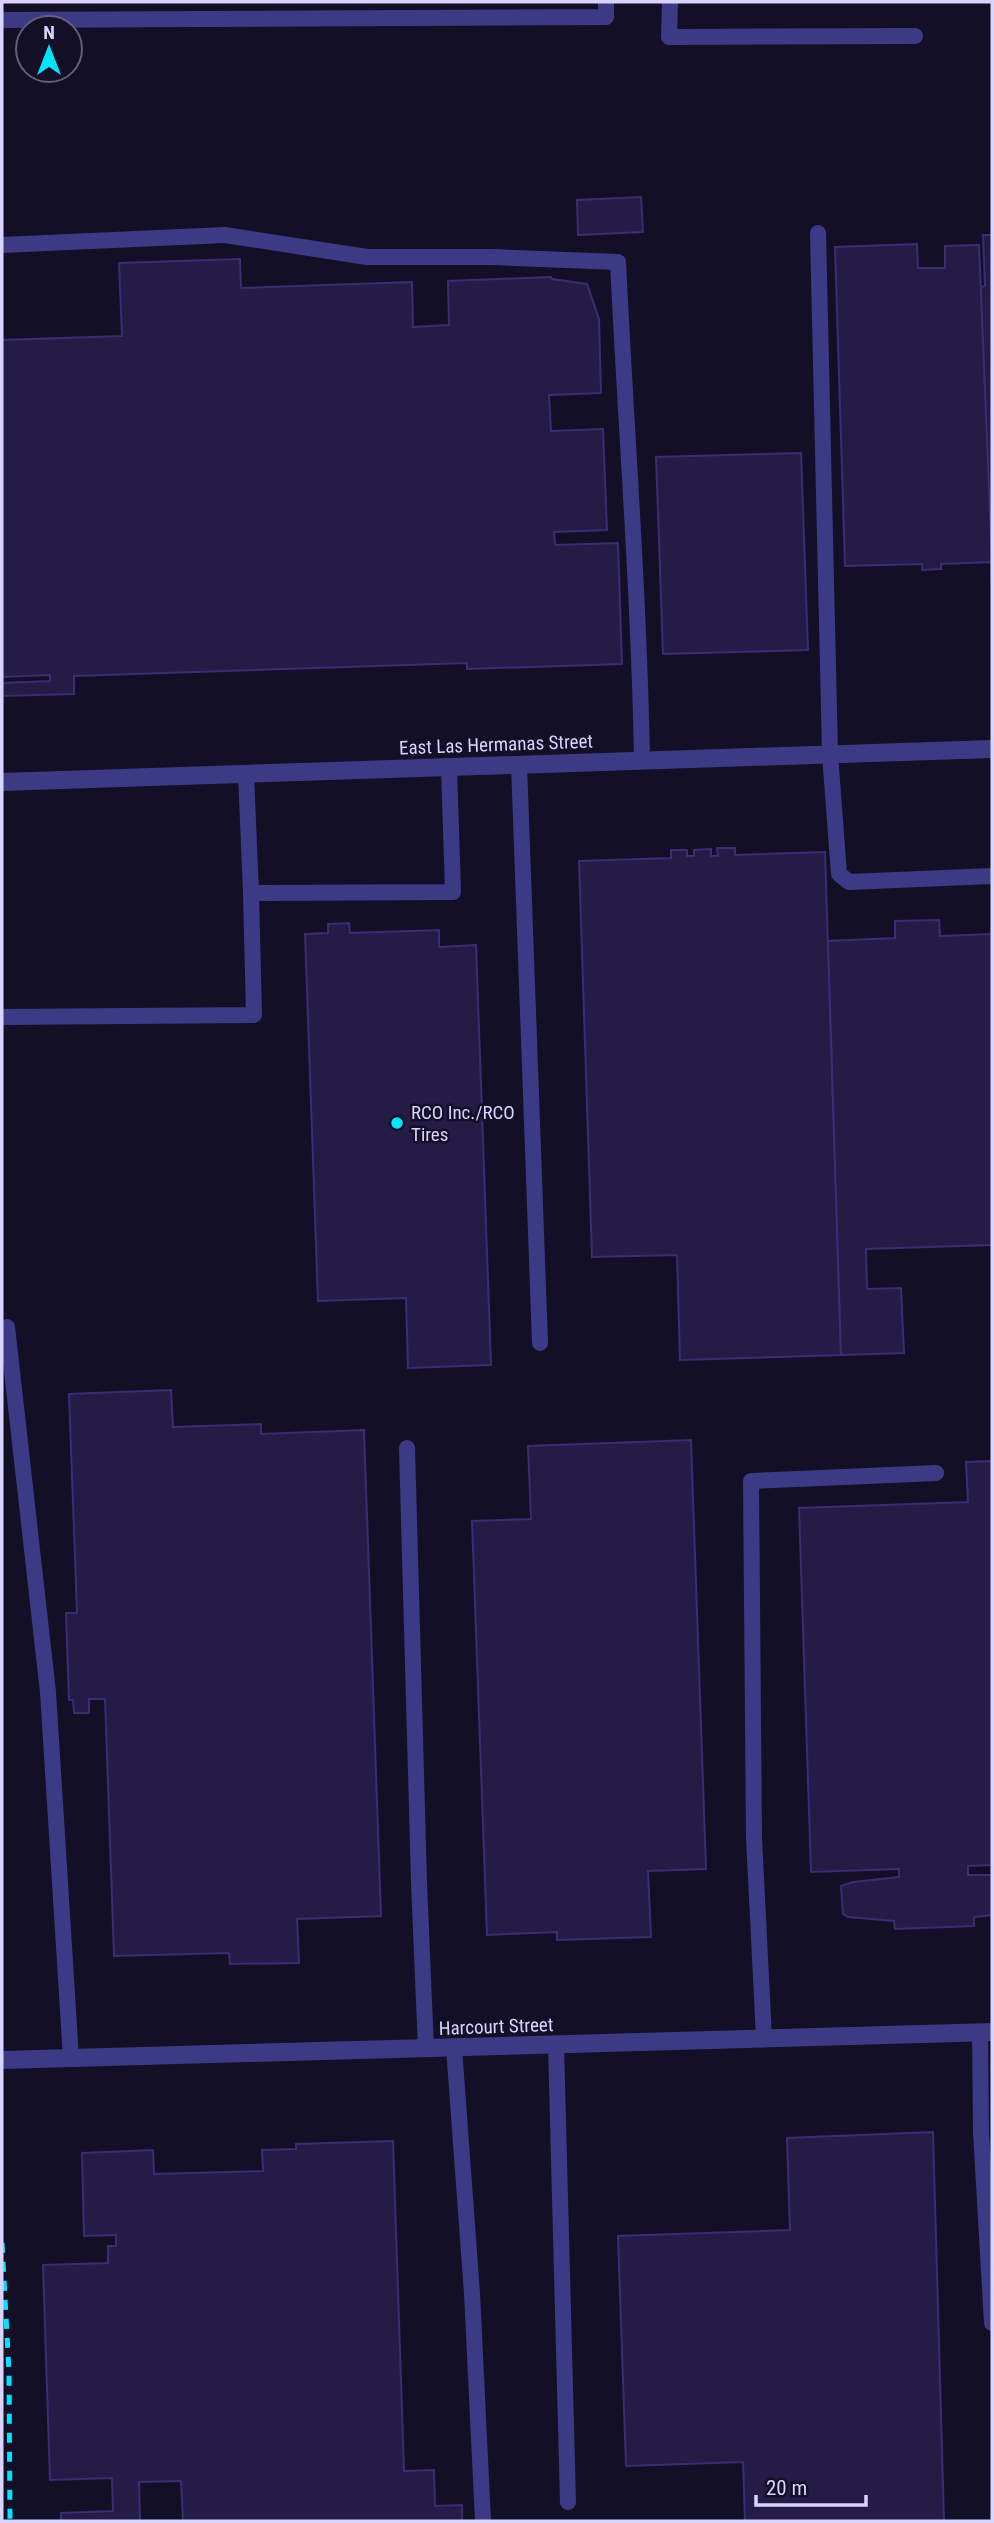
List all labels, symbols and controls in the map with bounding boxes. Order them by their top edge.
north arrow [14,14,84,84]
text: N [43,21,55,44]
street label: East Las Hermanas Street [399,730,593,759]
place label: RCO Inc./RCO Tires [411,1101,515,1146]
marker: RCO Inc./RCO Tires [389,1115,405,1131]
street label: Harcourt Street [438,2013,554,2040]
scale bar [756,2464,866,2508]
text: 20 m [766,2476,807,2500]

